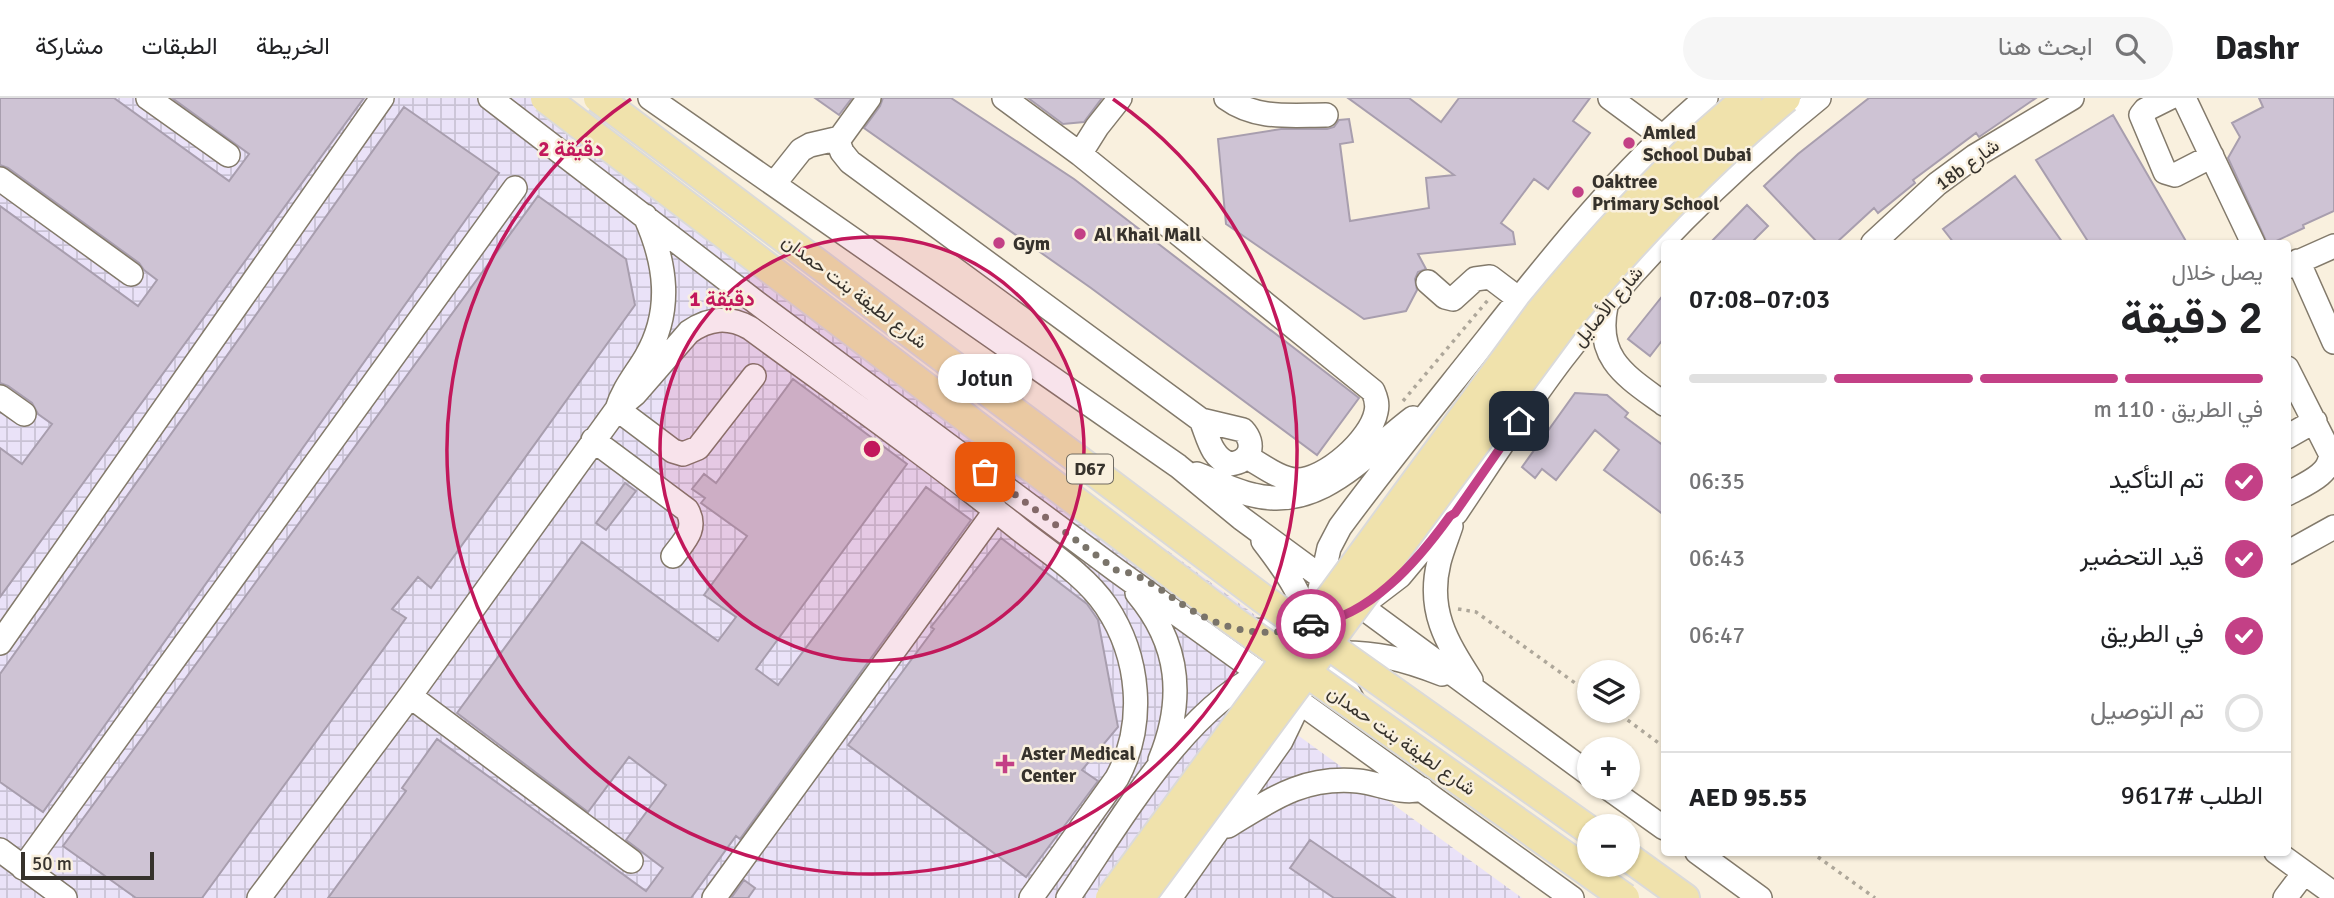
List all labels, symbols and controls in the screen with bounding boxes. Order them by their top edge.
search box [1683,17,2173,80]
text: Dashr [2215,28,2299,69]
icon: search [2111,29,2149,67]
text: مشاركة [35,31,103,61]
text: الطبقات [141,31,218,61]
text: الخريطة [256,31,330,61]
text: ابحث هنا [1998,31,2093,63]
place label: Amled School Dubai [1643,121,1752,167]
street label: 18b شارع [1931,134,2004,196]
marker: Amled School Dubai [1621,135,1637,151]
text: 2 دقيقة [538,136,604,162]
place label: Oaktree Primary School [1592,170,1719,216]
marker: Oaktree Primary School [1570,184,1586,200]
place label: Al Khail Mall [1094,223,1201,247]
marker: Al Khail Mall [1072,226,1088,242]
street label: شارع لطيفة بنت حمدان [777,229,932,354]
place label: Gym [1013,232,1050,256]
marker: Gym [991,235,1007,251]
text: يصل خلال [2172,258,2263,287]
street label: شارع الأصايل [1567,261,1648,352]
text: 07:03–07:08 [1689,284,1830,316]
text: 1 دقيقة [689,286,755,312]
text: 2 دقيقة [2120,290,2263,346]
callout: Jotun [938,353,1032,402]
text: Jotun [957,364,1013,393]
pin [1489,391,1549,451]
text: في الطريق · 110 m [2093,395,2263,424]
icon: home [1500,402,1538,440]
centre of rings [860,437,884,461]
pin [955,442,1015,502]
icon: bag [966,453,1004,491]
road number: D67 [1067,454,1113,484]
icon: check [2225,463,2263,501]
text: تم التأكيد [2109,464,2204,496]
text: 06:35 [1689,467,1745,496]
icon: check [2225,540,2263,578]
text: قيد التحضير [2080,541,2204,573]
text: 06:43 [1689,544,1745,573]
courier [1276,589,1346,659]
icon: car [1292,605,1330,643]
icon: check [2225,617,2263,655]
text: في الطريق [2100,618,2204,650]
text: 06:47 [1689,621,1745,650]
map controls [1577,660,1640,877]
button: layers [1577,660,1640,723]
street label: شارع لطيفة بنت حمدان [1322,681,1480,801]
text: تم التوصيل [2090,695,2204,727]
button: + [1577,737,1640,800]
place label: Aster Medical Center [1021,742,1136,788]
marker: Aster Medical Center [995,754,1015,774]
text: الطلب #9617 [2121,780,2263,812]
text: AED 95.55 [1689,782,1807,814]
button: − [1577,814,1640,877]
scale bar [21,849,154,881]
text: 50 m [32,852,72,876]

